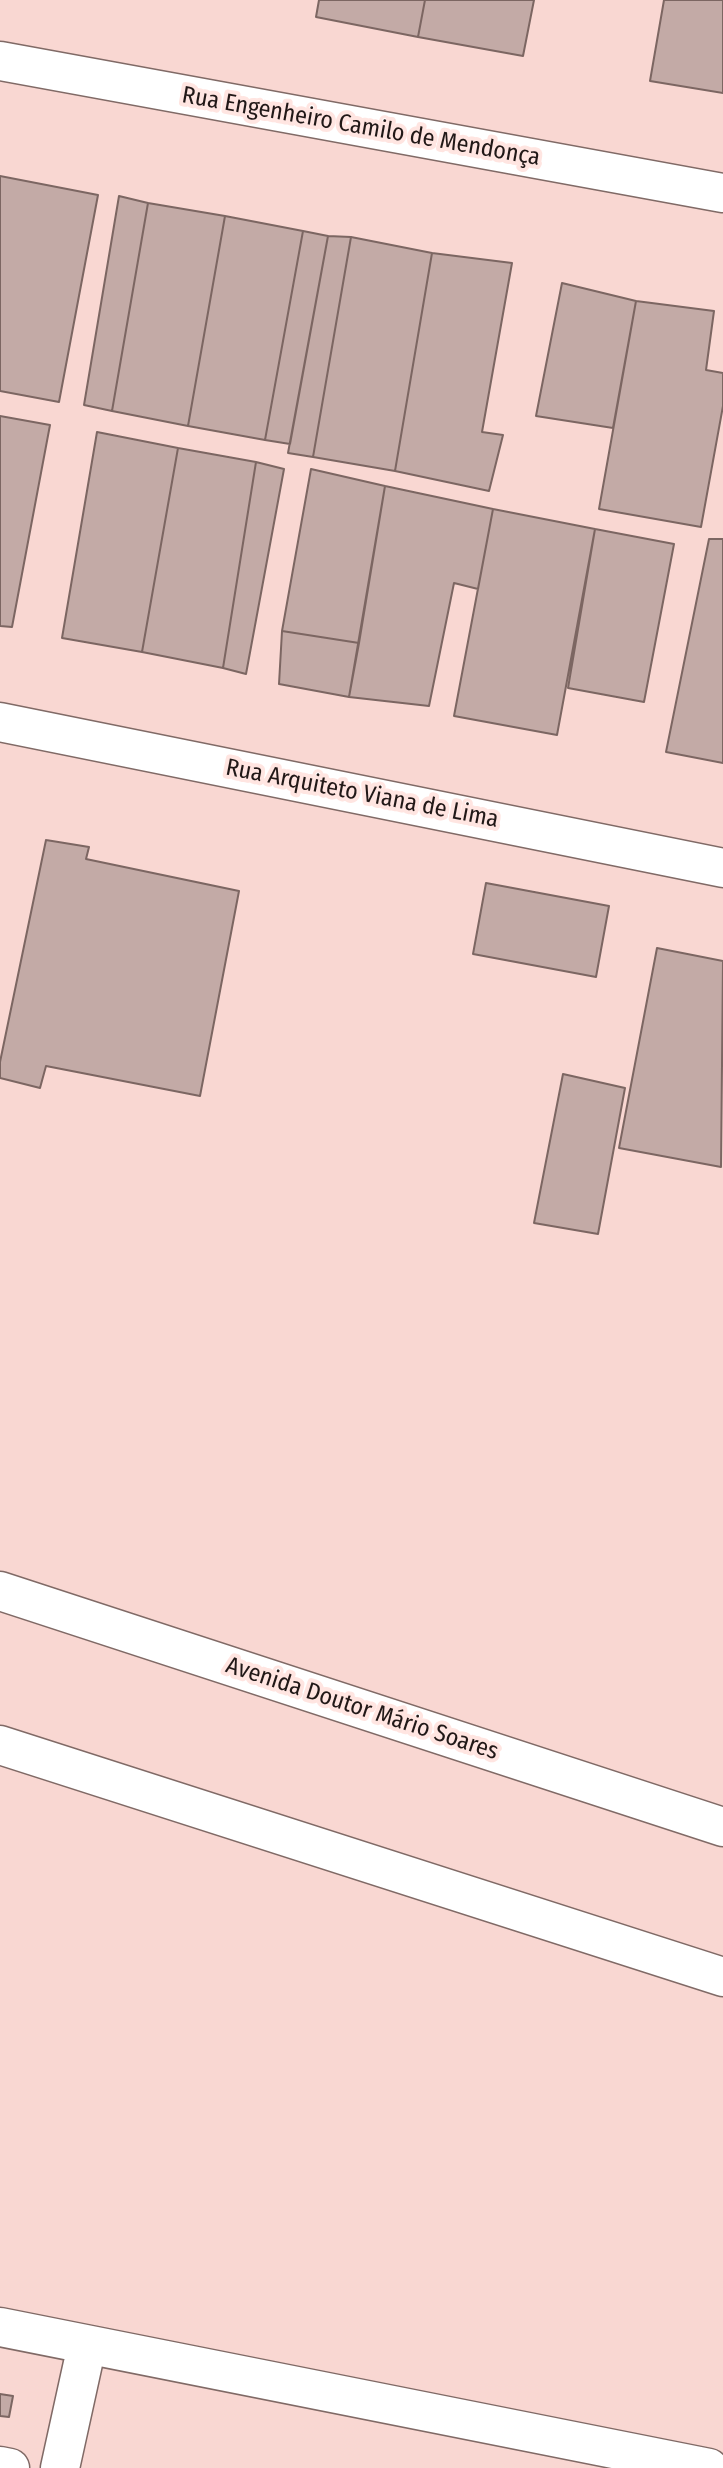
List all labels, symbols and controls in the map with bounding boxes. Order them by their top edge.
street label: Rua Engenheiro Camilo de Mendonça [180,81,542,173]
street label: Rua Arquiteto Viana de Lima [223,753,501,835]
street label: Avenida Doutor Mário Soares [222,1651,502,1767]

